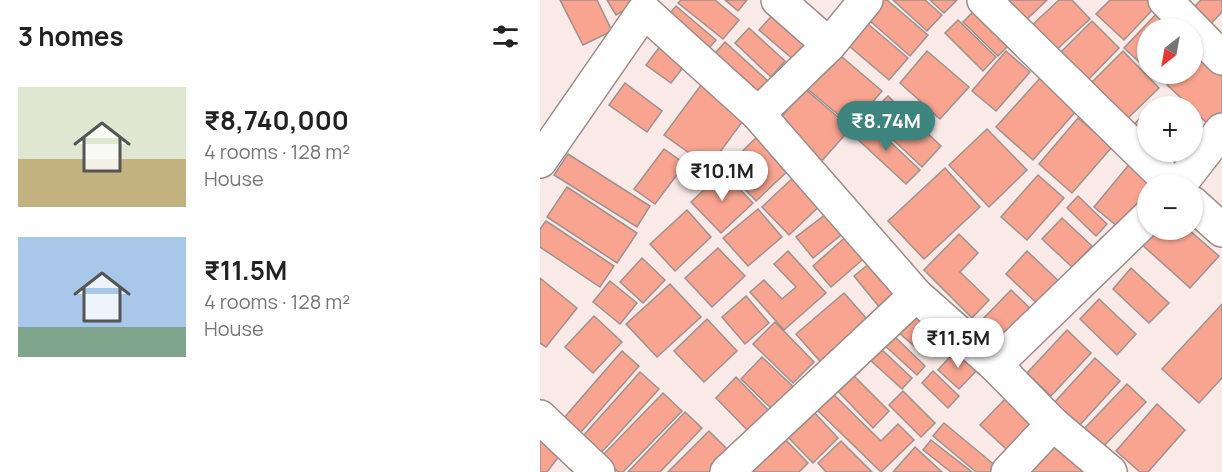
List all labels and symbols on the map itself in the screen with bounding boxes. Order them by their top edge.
north arrow [1137,18,1203,84]
pin: ₹8.74M [837,101,935,152]
pin: ₹10.1M [673,151,771,202]
pin: ₹11.5M [909,318,1007,369]

